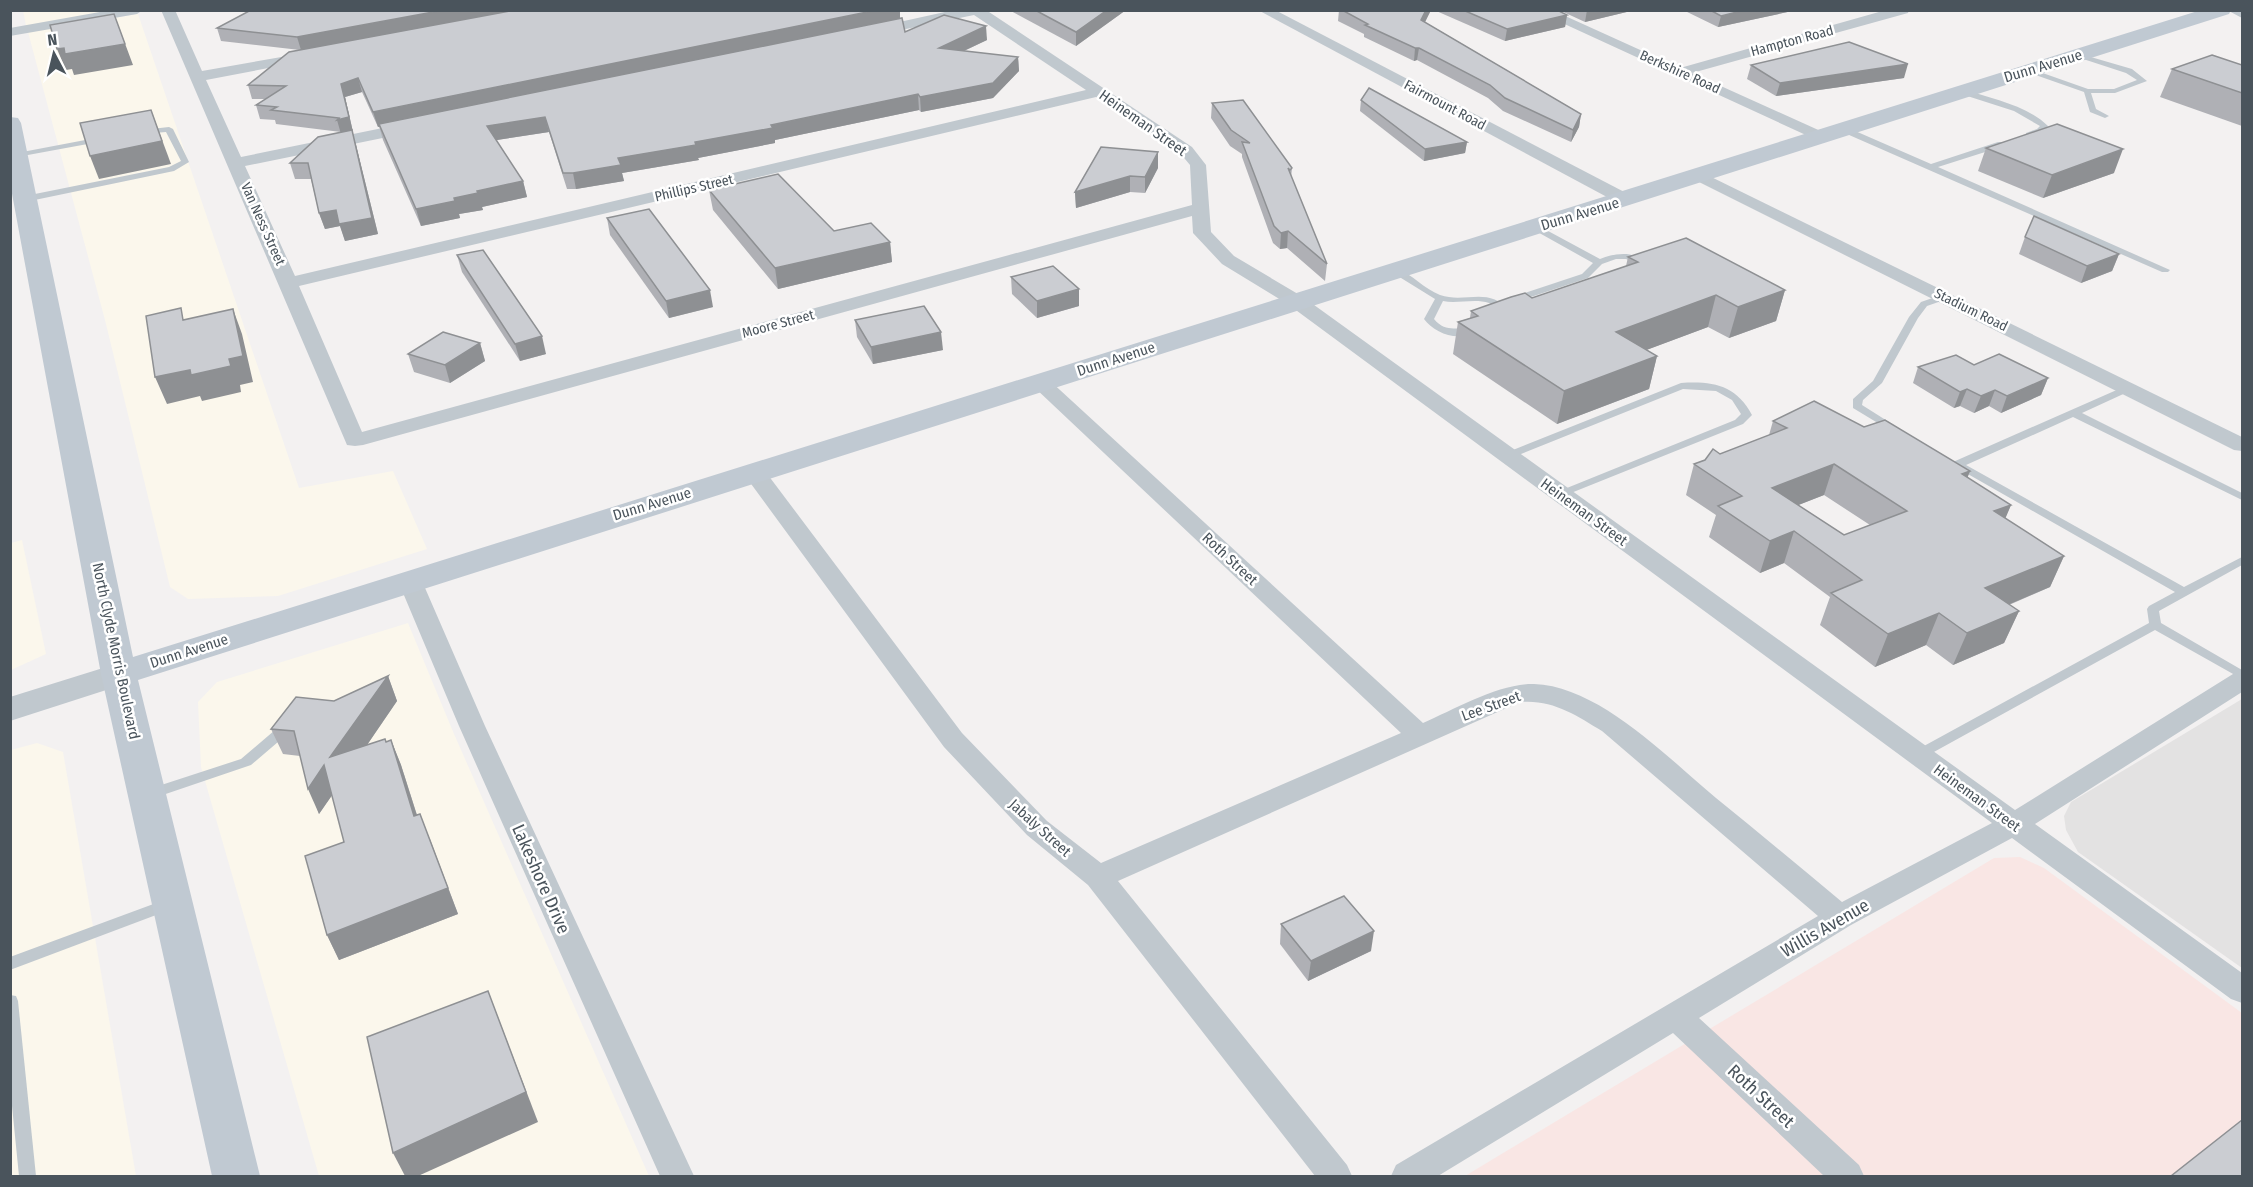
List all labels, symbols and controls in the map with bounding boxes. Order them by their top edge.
street label: Hampton Road [1749,22,1835,60]
north arrow [24,24,84,84]
text: N [46,30,58,50]
street label: Dunn Avenue [2002,46,2084,86]
street label: Berkshire Road [1637,47,1723,97]
street label: Fairmount Road [1401,76,1489,134]
street label: Heineman Street [1096,86,1190,160]
street label: Phillips Street [653,171,735,205]
street label: Van Ness Street [237,180,289,269]
street label: Dunn Avenue [1539,194,1621,234]
street label: Stadium Road [1931,285,2011,335]
street label: Moore Street [740,306,816,342]
street label: Dunn Avenue [1075,338,1157,380]
street label: Heineman Street [1537,475,1631,550]
street label: Dunn Avenue [611,484,693,524]
street label: Roth Street [1199,529,1261,589]
street label: North Clyde Morris Boulevard [88,561,144,741]
street label: Dunn Avenue [148,630,230,672]
street label: Lee Street [1459,687,1523,725]
street label: Heineman Street [1930,761,2024,836]
street label: Jabaly Street [1005,795,1075,861]
street label: Lakeshore Drive [507,821,575,937]
street label: Willis Avenue [1777,894,1873,962]
street label: Roth Street [1723,1060,1799,1132]

